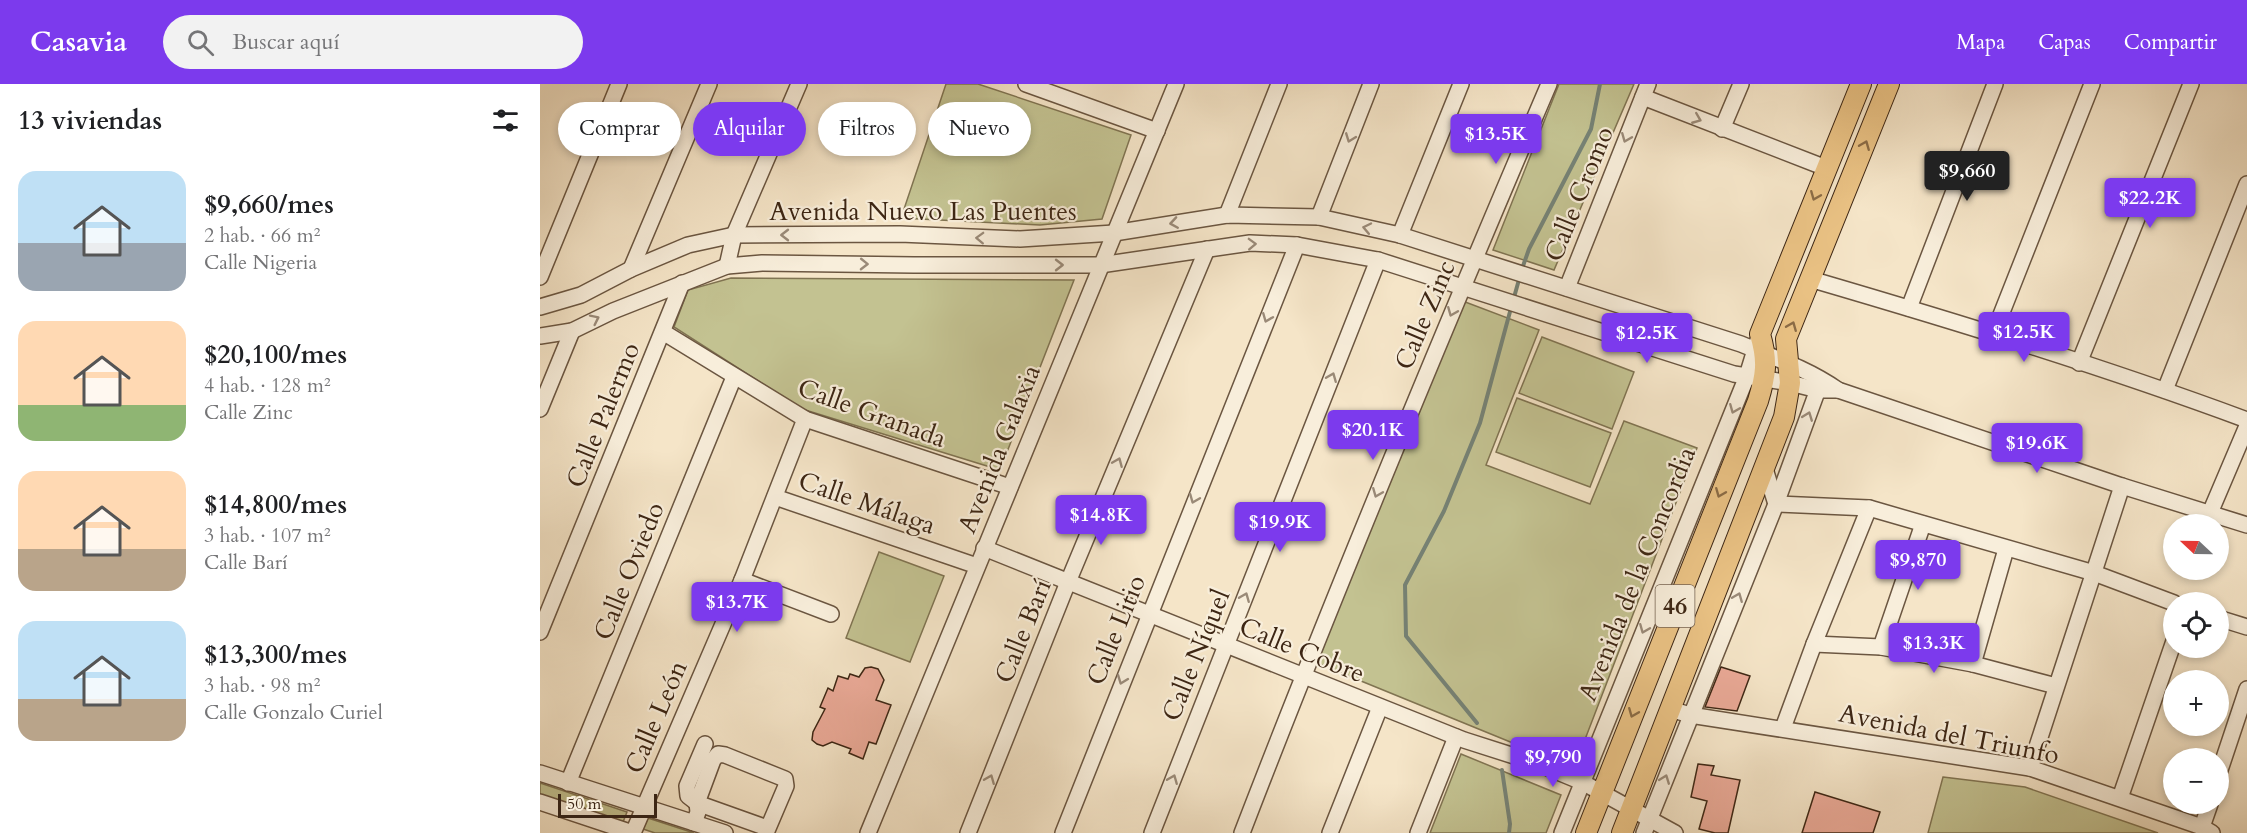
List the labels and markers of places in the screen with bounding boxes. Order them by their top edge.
pin: $13.5K [1447,114,1545,165]
pin: $9,660 [1918,151,2016,202]
pin: $22.2K [2101,178,2199,229]
pin: $12.5K [1975,312,2073,363]
pin: $12.5K [1598,313,1696,364]
pin: $20.1K [1324,410,1422,461]
pin: $19.6K [1988,423,2086,474]
pin: $14.8K [1052,495,1150,546]
pin: $19.9K [1231,502,1329,553]
pin: $9,870 [1869,540,1967,591]
pin: $13.7K [688,582,786,633]
pin: $13.3K [1885,623,1983,674]
pin: $9,790 [1504,737,1602,788]

